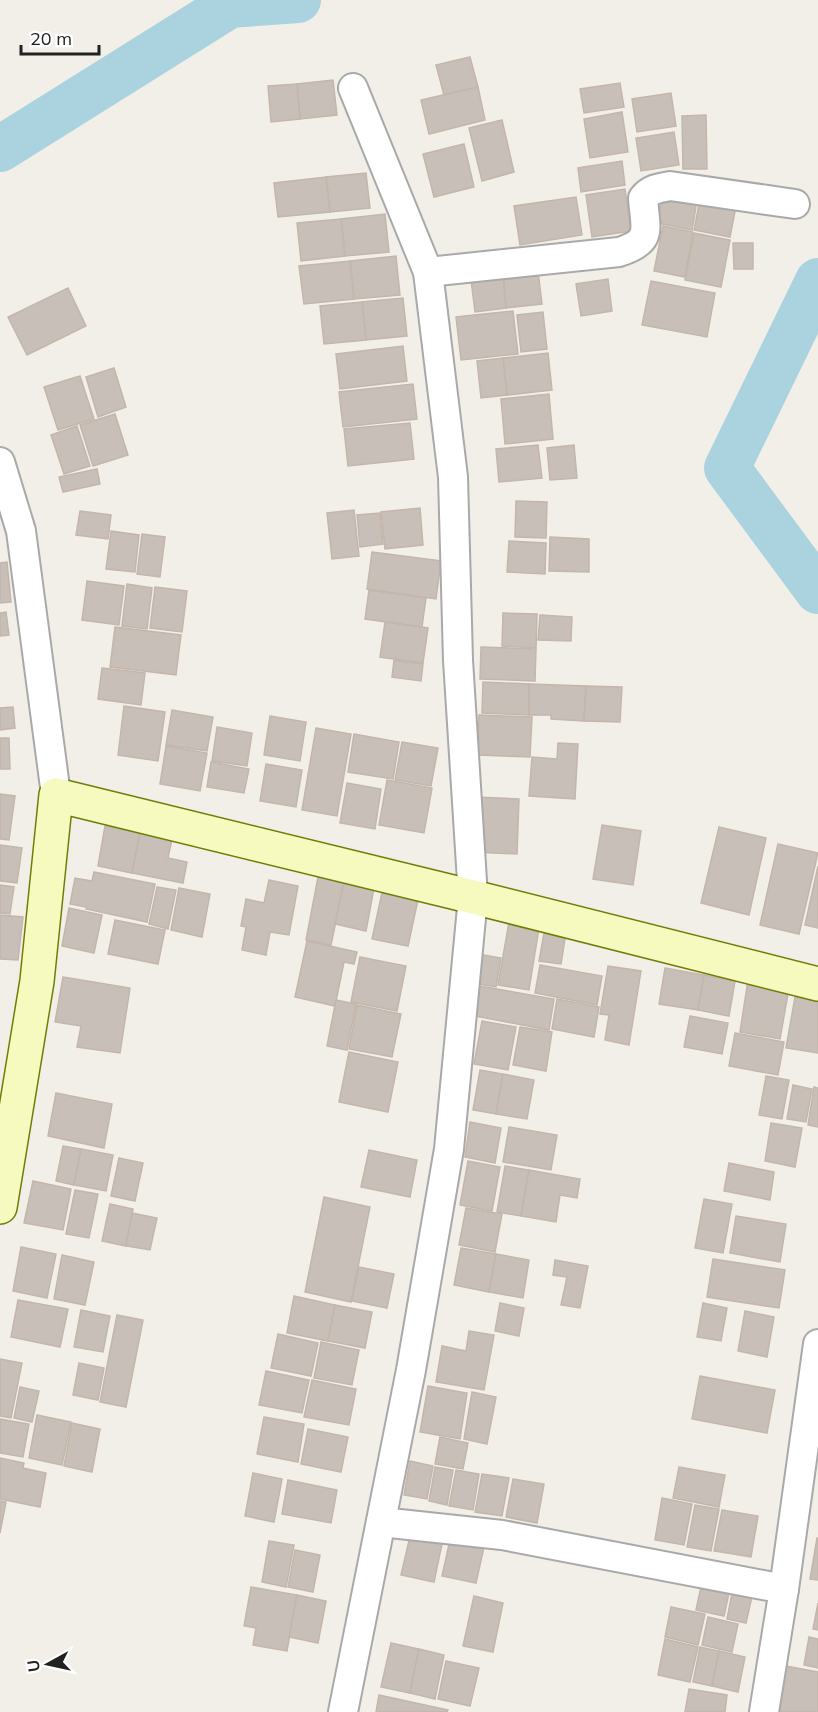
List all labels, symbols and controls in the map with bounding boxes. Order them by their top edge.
scale bar [21,18,99,56]
text: 20 m [30,27,72,50]
north arrow [18,1634,78,1694]
text: U [22,1659,44,1673]

